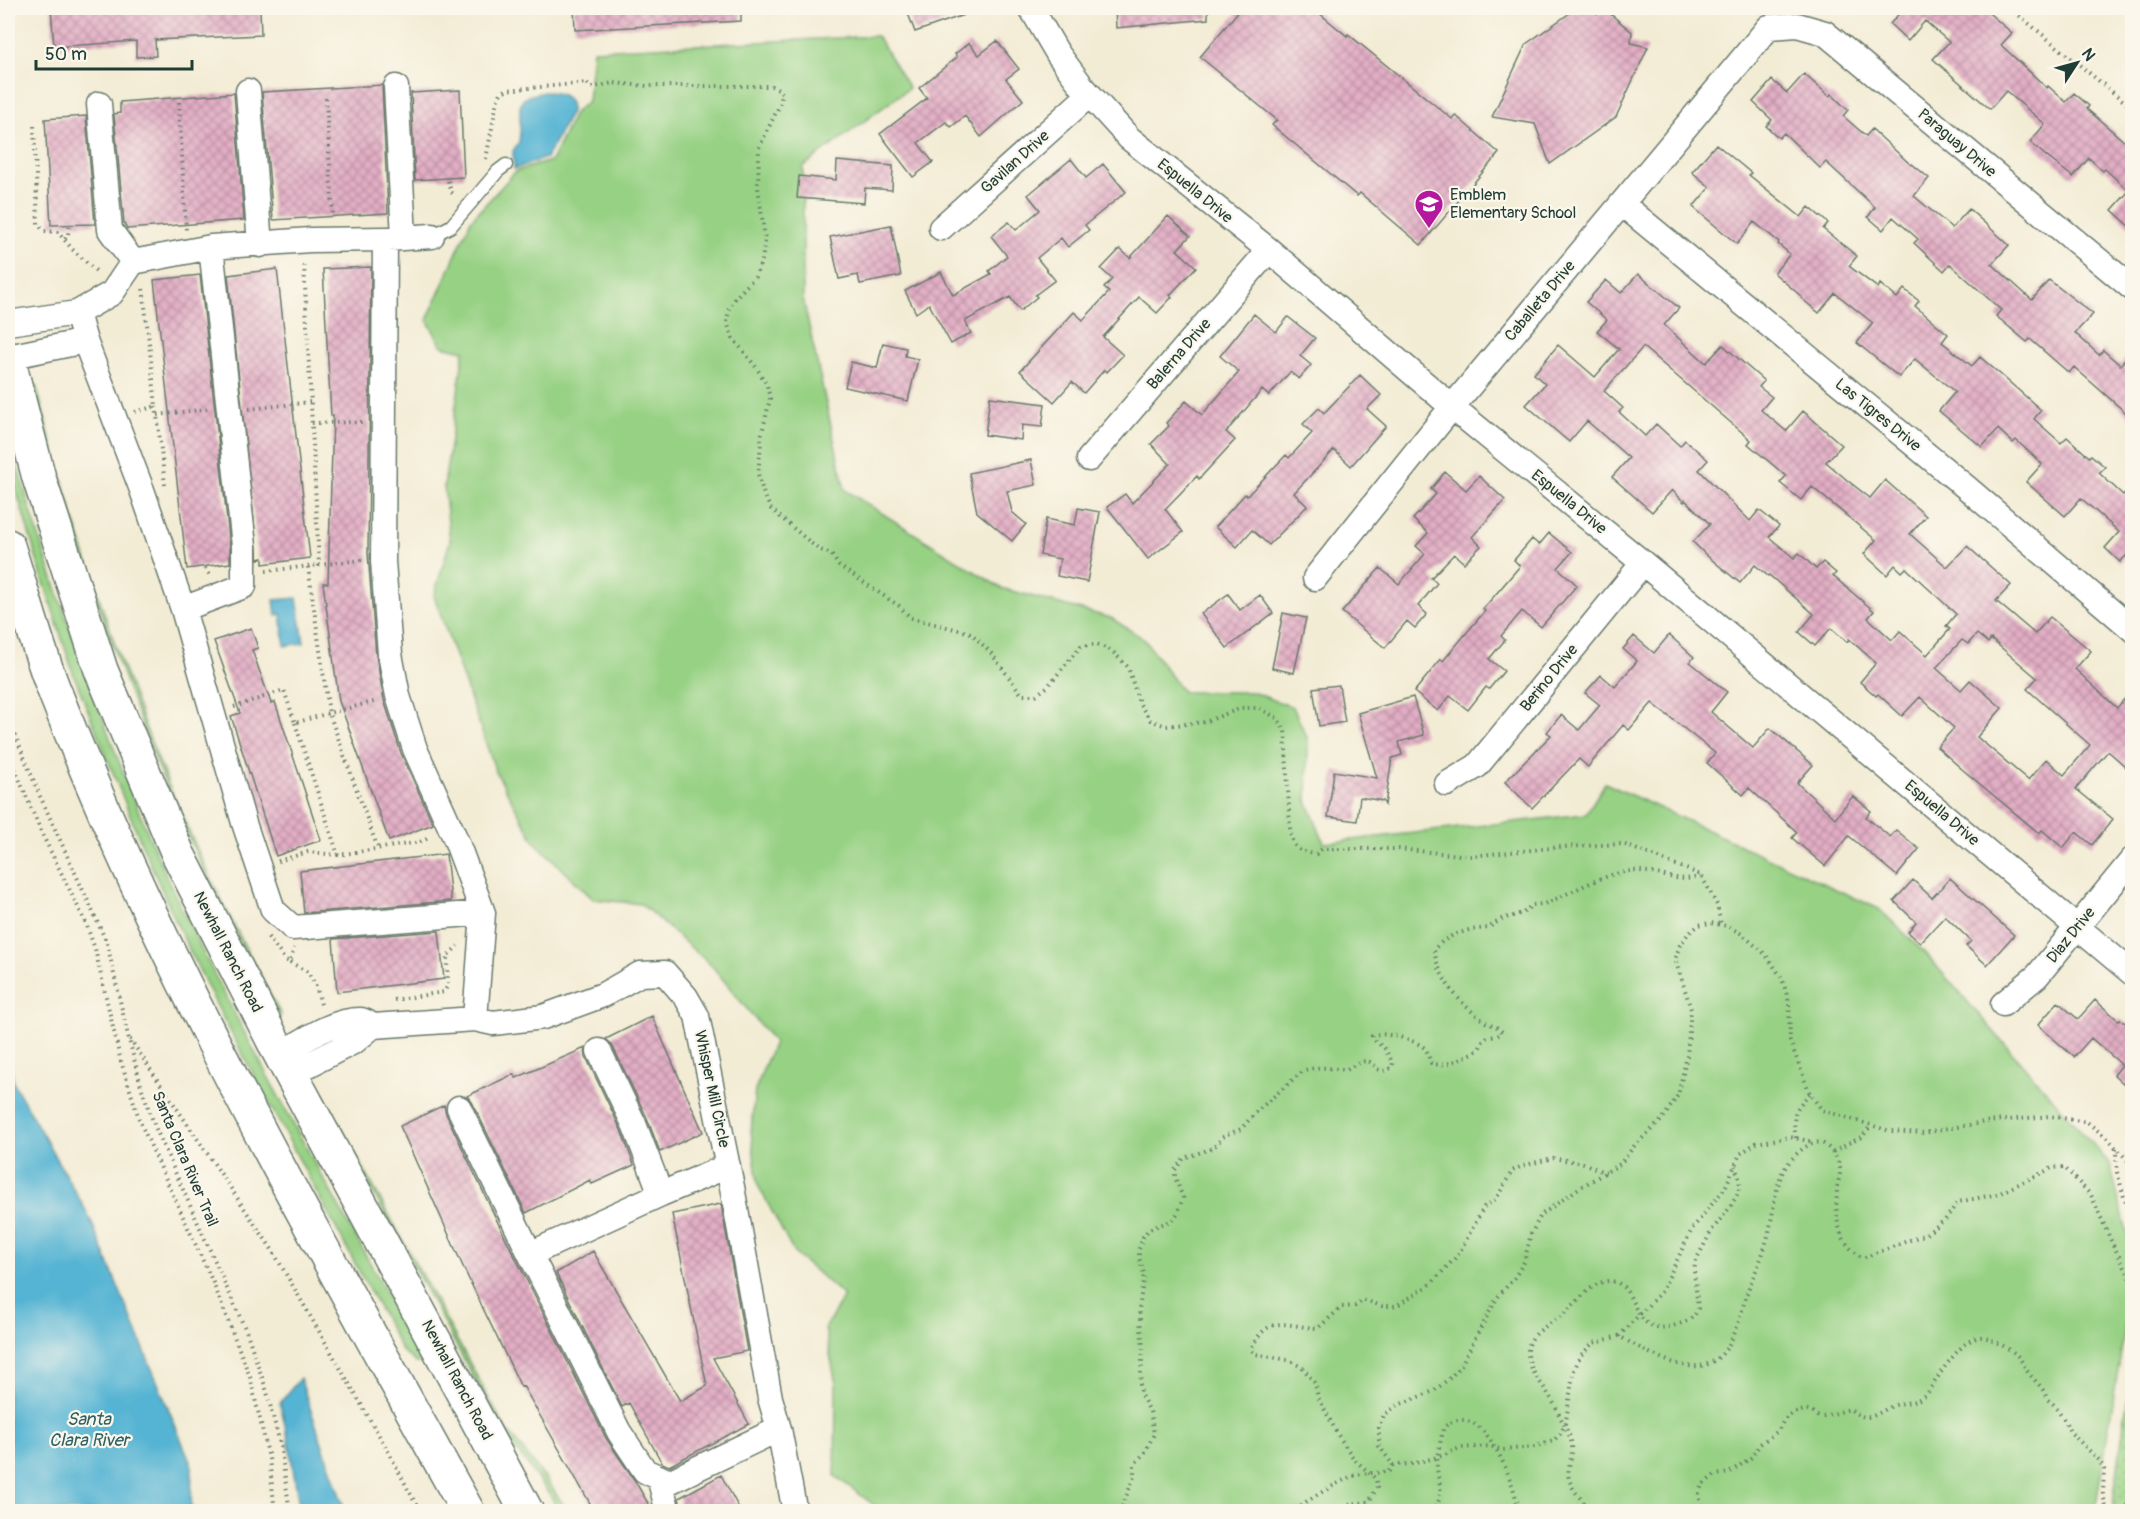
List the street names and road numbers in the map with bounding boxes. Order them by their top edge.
street label: Paraguay Drive [1913,104,2001,182]
street label: Gavilan Drive [977,126,1054,198]
street label: Espuella Drive [1153,154,1237,228]
street label: Caballeta Drive [1500,256,1580,346]
street label: Balerna Drive [1143,314,1215,394]
street label: Las Tigres Drive [1831,374,1925,456]
street label: Espuella Drive [1527,465,1611,539]
street label: Berino Drive [1516,640,1582,716]
street label: Espuella Drive [1900,776,1984,850]
street label: Newhall Ranch Road [189,888,267,1016]
street label: Diaz Drive [2042,903,2100,967]
street label: Whisper Mill Circle [690,1028,734,1150]
street label: Santa Clara River Trail [147,1088,223,1230]
street label: Newhall Ranch Road [417,1317,497,1443]

